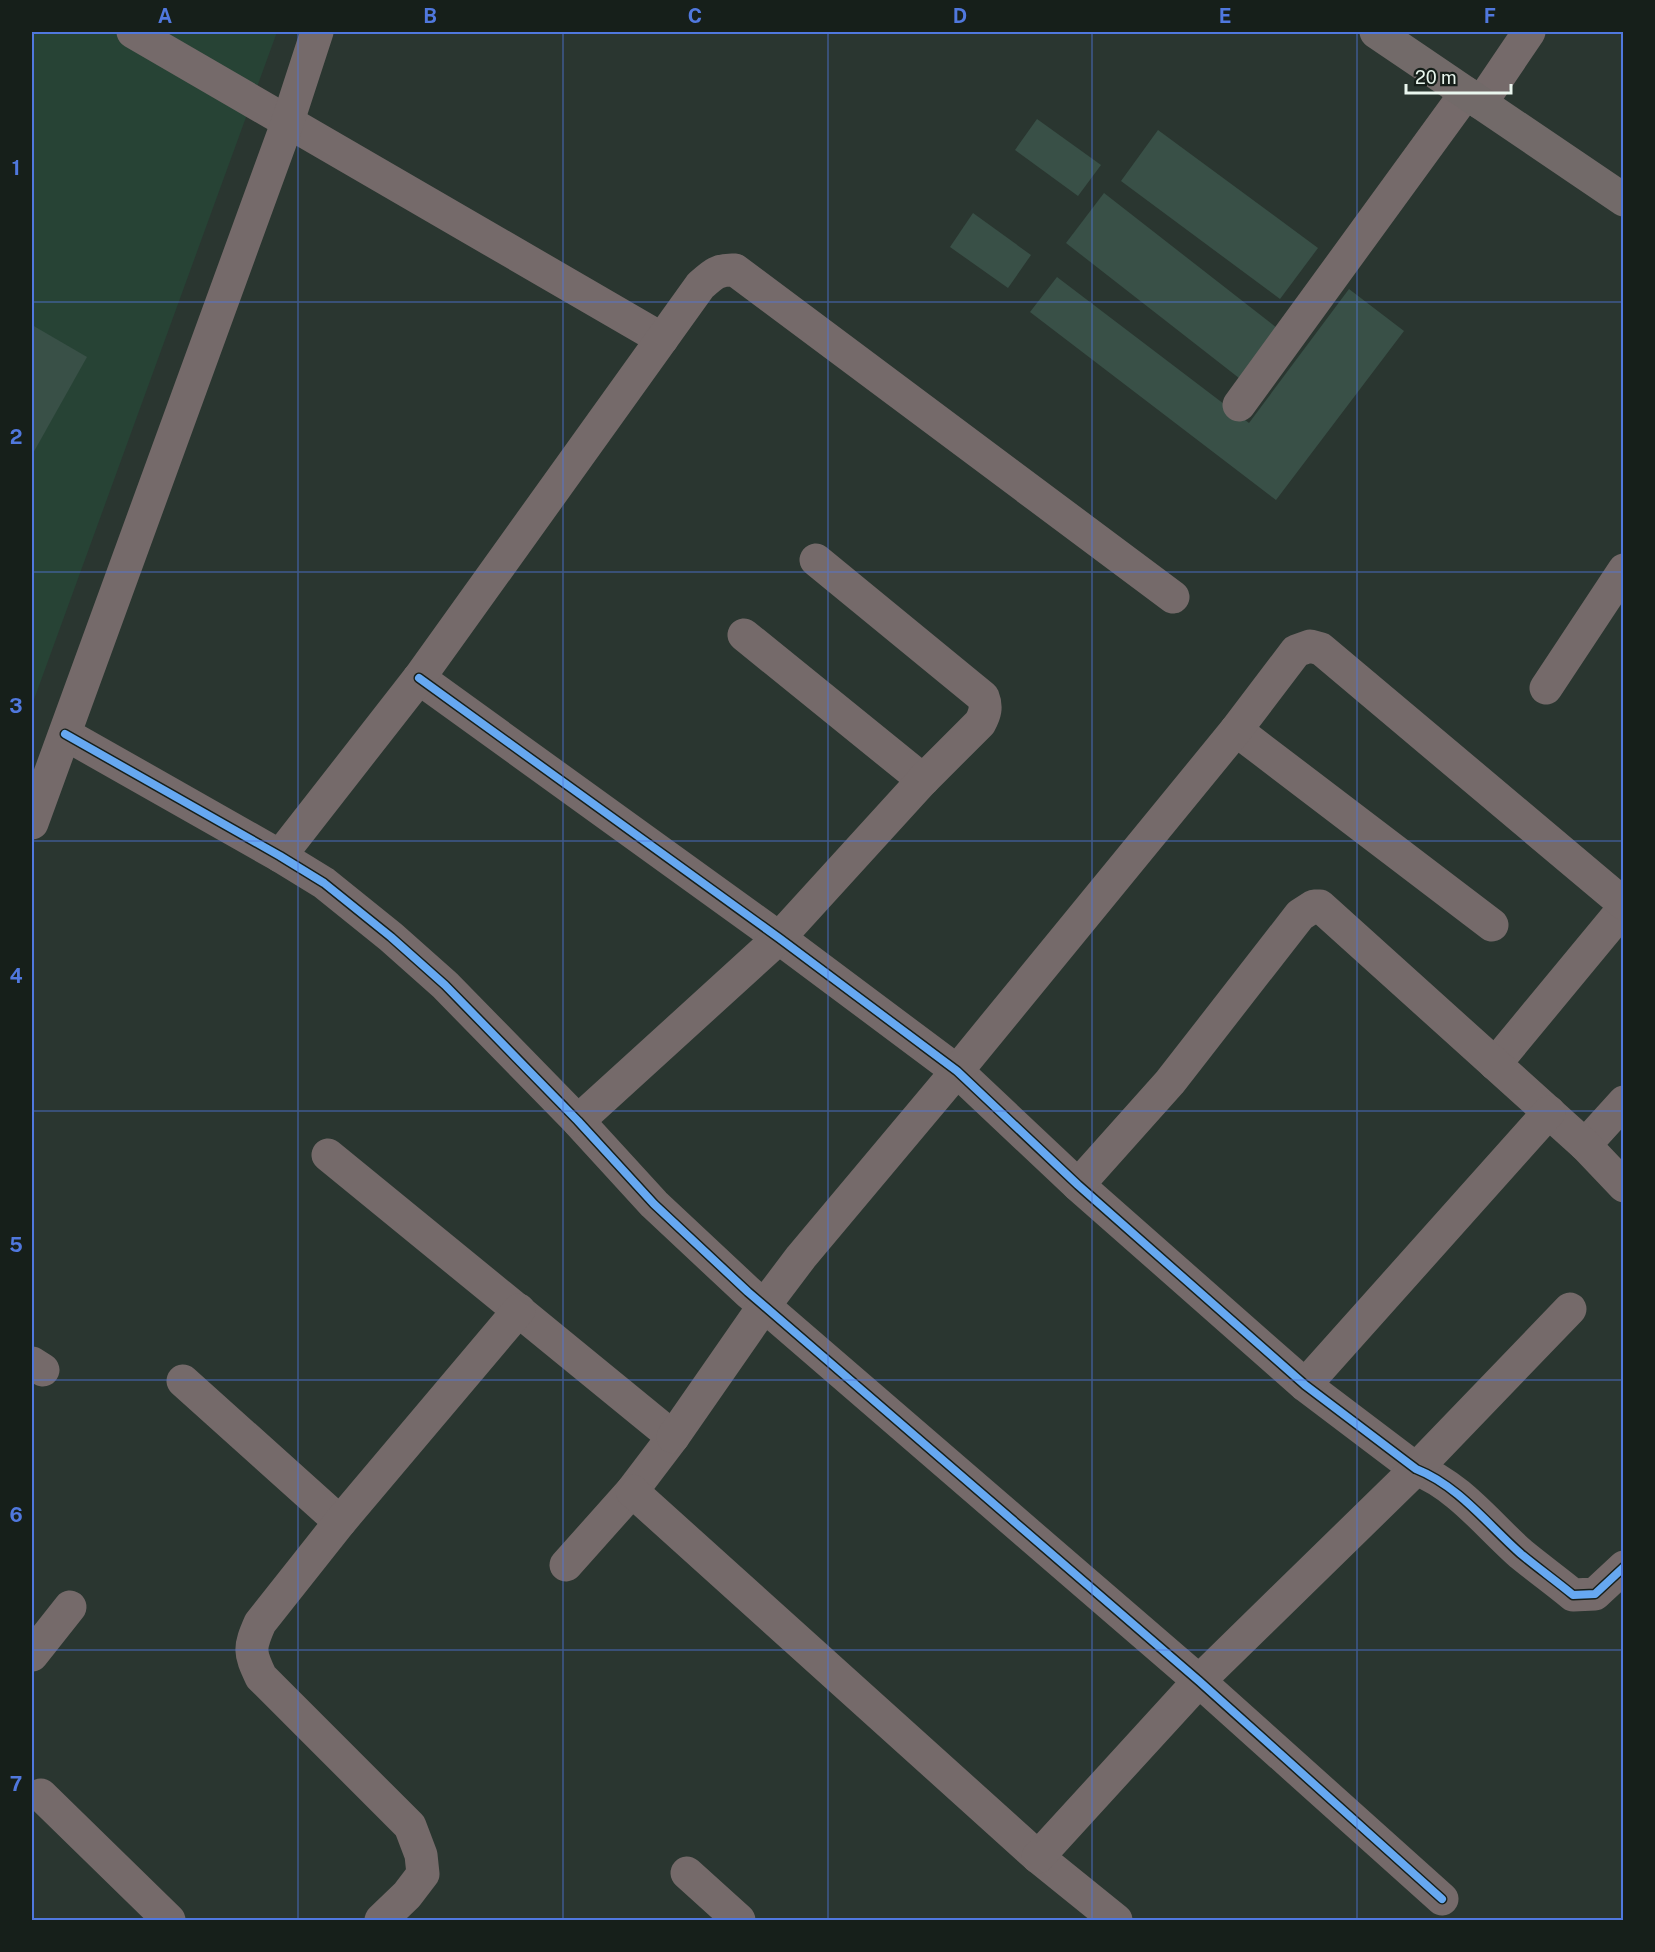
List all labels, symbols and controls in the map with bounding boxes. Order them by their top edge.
text: A [158,4,172,28]
text: B [423,4,437,28]
text: C [688,4,702,28]
text: D [953,4,967,28]
text: E [1219,4,1231,28]
text: F [1484,4,1496,28]
scale bar [1406,57,1511,95]
text: 20 m [1415,67,1457,88]
text: 1 [12,156,20,180]
text: 2 [10,425,22,449]
text: 3 [9,694,23,718]
text: 4 [9,964,23,988]
text: 5 [9,1233,23,1257]
text: 6 [9,1503,23,1527]
text: 7 [10,1772,22,1796]

